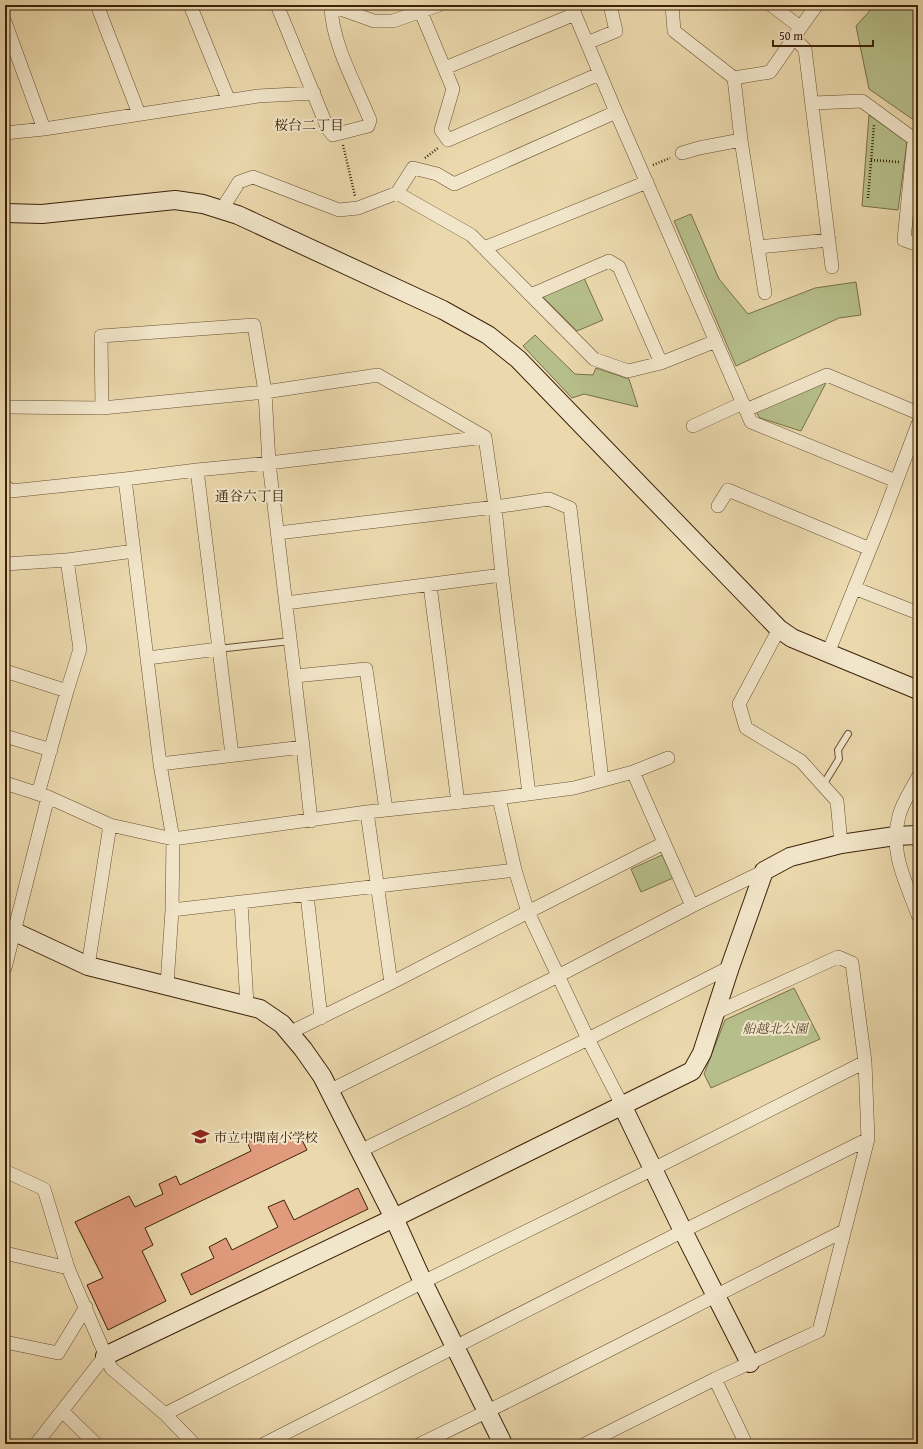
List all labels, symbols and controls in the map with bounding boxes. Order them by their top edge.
scale bar [773,22,873,48]
text: 50 m [779,27,803,44]
district label: 桜台二丁目 [274,115,344,135]
district label: 通谷六丁目 [215,486,285,506]
park label: 船越北公園 [742,1019,809,1038]
school or university icon: 市立中間南小学校 [191,1127,211,1147]
place label: 市立中間南小学校 [214,1128,318,1147]

